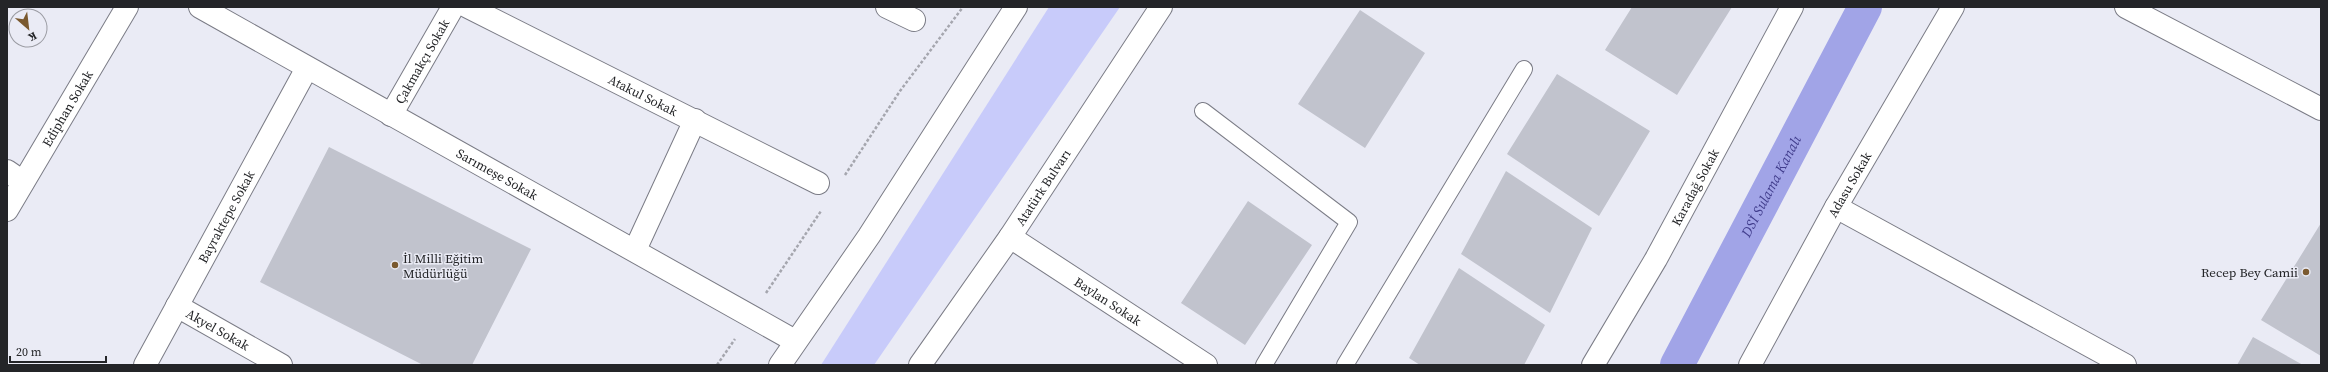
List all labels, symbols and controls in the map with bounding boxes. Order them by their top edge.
north arrow [8,8,48,48]
street label: Çakmakçı Sokak [391,15,454,107]
text: K [25,28,39,45]
street label: Ediphan Sokak [38,66,97,150]
street label: Atakul Sokak [605,71,681,120]
water label: DSİ Sulama Kanalı [1735,131,1806,241]
street label: Sarımeşe Sokak [453,145,542,204]
street label: Karadağ Sokak [1668,145,1723,229]
street label: Atatürk Bulvarı [1012,146,1074,229]
street label: Adasu Sokak [1824,148,1876,220]
street label: Bayraktepe Sokak [194,167,259,266]
place label: İl Milli Eğitim Müdürlüğü [403,250,483,282]
marker: İl Milli Eğitim Müdürlüğü [390,260,400,270]
place label: Recep Bey Camii [2201,264,2298,281]
marker: Recep Bey Camii [2301,267,2311,277]
street label: Baylan Sokak [1071,273,1145,330]
street label: Akyel Sokak [183,305,253,355]
scale bar [10,338,106,364]
text: 20 m [16,344,42,360]

